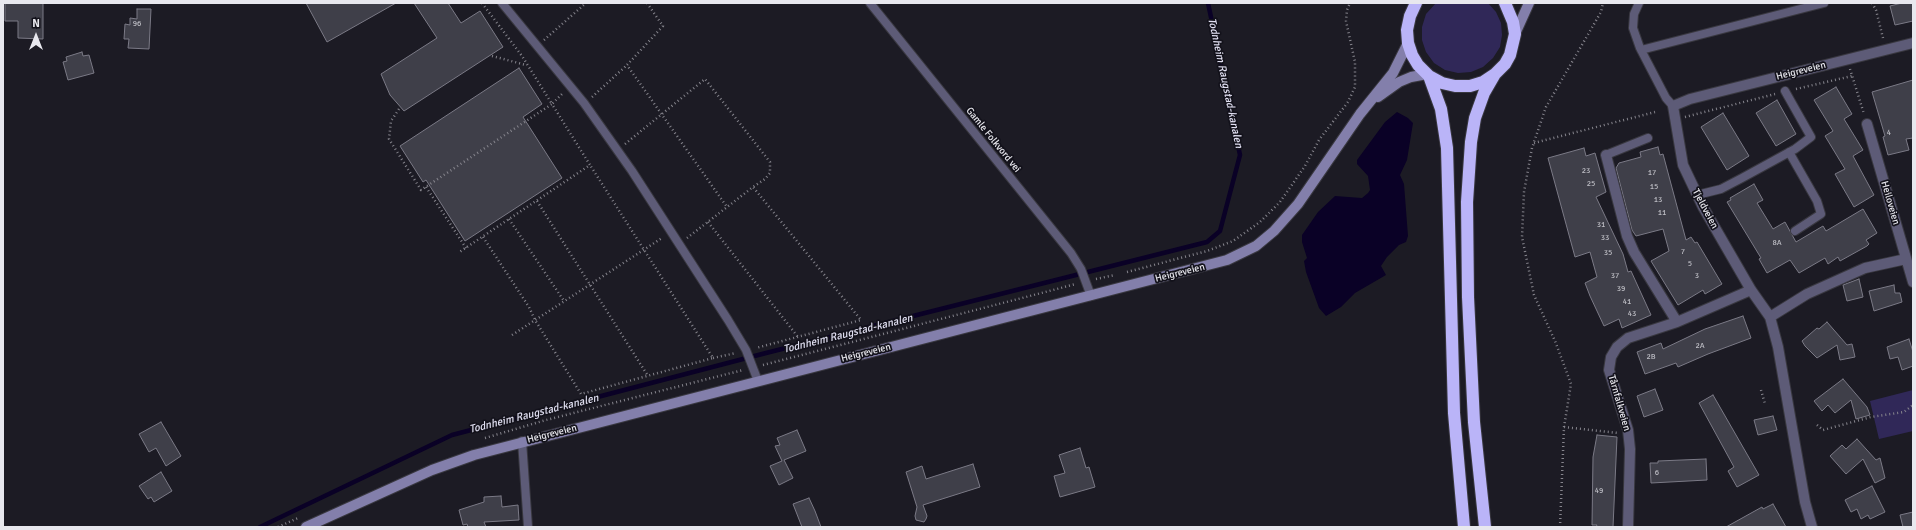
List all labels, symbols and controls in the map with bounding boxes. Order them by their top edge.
north arrow [16,16,56,56]
text: N [32,17,40,30]
water label: Todnheim Raugstad-kanalen [1205,17,1245,149]
house number: 96 [133,19,141,29]
street label: Heigreveien [1775,59,1827,83]
street label: Gamle Folkvord vei [963,105,1023,175]
house number: 4 [1887,128,1891,138]
house number: 23 [1582,166,1590,176]
house number: 17 [1648,168,1656,178]
house number: 25 [1587,179,1595,189]
street label: Heiloveien [1878,180,1902,226]
house number: 15 [1650,182,1658,192]
street label: Tjeldveien [1689,187,1721,231]
house number: 13 [1654,195,1662,205]
house number: 11 [1658,208,1666,218]
house number: 31 [1597,220,1605,230]
house number: 33 [1601,233,1609,243]
house number: 8A [1772,238,1782,248]
house number: 7 [1681,247,1685,257]
house number: 35 [1604,248,1612,258]
house number: 5 [1688,259,1692,269]
street label: Heigreveien [1154,261,1206,285]
house number: 37 [1611,271,1619,281]
house number: 3 [1695,271,1699,281]
house number: 39 [1617,284,1625,294]
house number: 41 [1623,297,1631,307]
house number: 43 [1628,309,1636,319]
water label: Todnheim Raugstad-kanalen [782,312,914,356]
street label: Heigreveien [840,341,892,365]
house number: 2A [1695,341,1705,351]
house number: 2B [1646,352,1656,362]
street label: Tårnfalkveien [1605,374,1633,432]
water label: Todnheim Raugstad-kanalen [468,392,600,436]
street label: Heigreveien [526,422,578,446]
house number: 6 [1655,468,1659,478]
house number: 49 [1595,486,1603,496]

